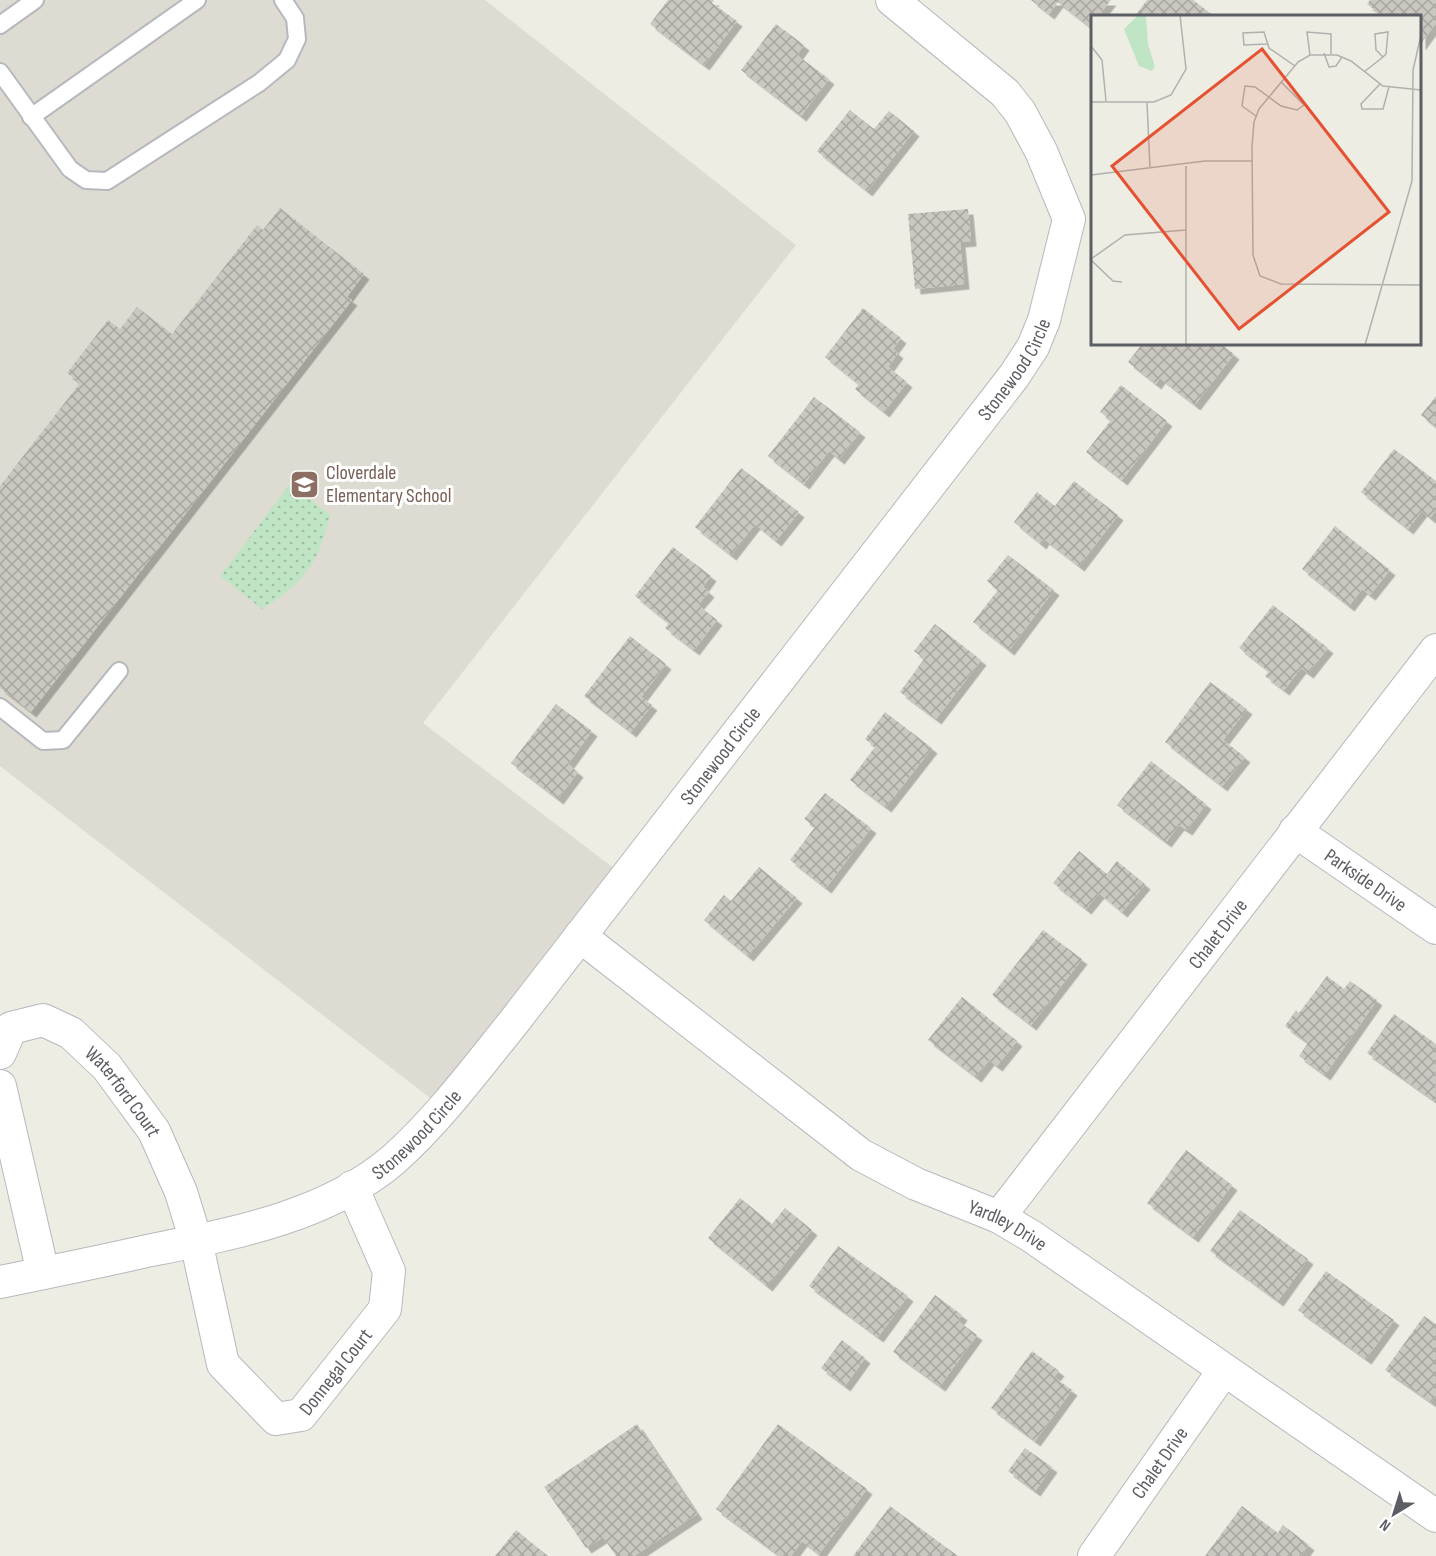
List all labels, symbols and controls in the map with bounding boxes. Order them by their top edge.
inset map [1091,15,1421,345]
street label: Stonewood Circle [973,315,1056,426]
place label: Cloverdale Elementary School [326,461,452,508]
school or university icon: Cloverdale Elementary School [289,468,321,500]
street label: Stonewood Circle [675,702,766,810]
street label: Parkside Drive [1320,844,1411,917]
street label: Chalet Drive [1184,894,1253,974]
street label: Waterford Court [80,1042,166,1140]
street label: Stonewood Circle [367,1085,467,1185]
street label: Yardley Drive [964,1195,1051,1257]
street label: Donnegal Court [294,1324,378,1420]
street label: Chalet Drive [1127,1423,1193,1504]
north arrow [1364,1484,1424,1544]
text: N [1376,1515,1395,1535]

